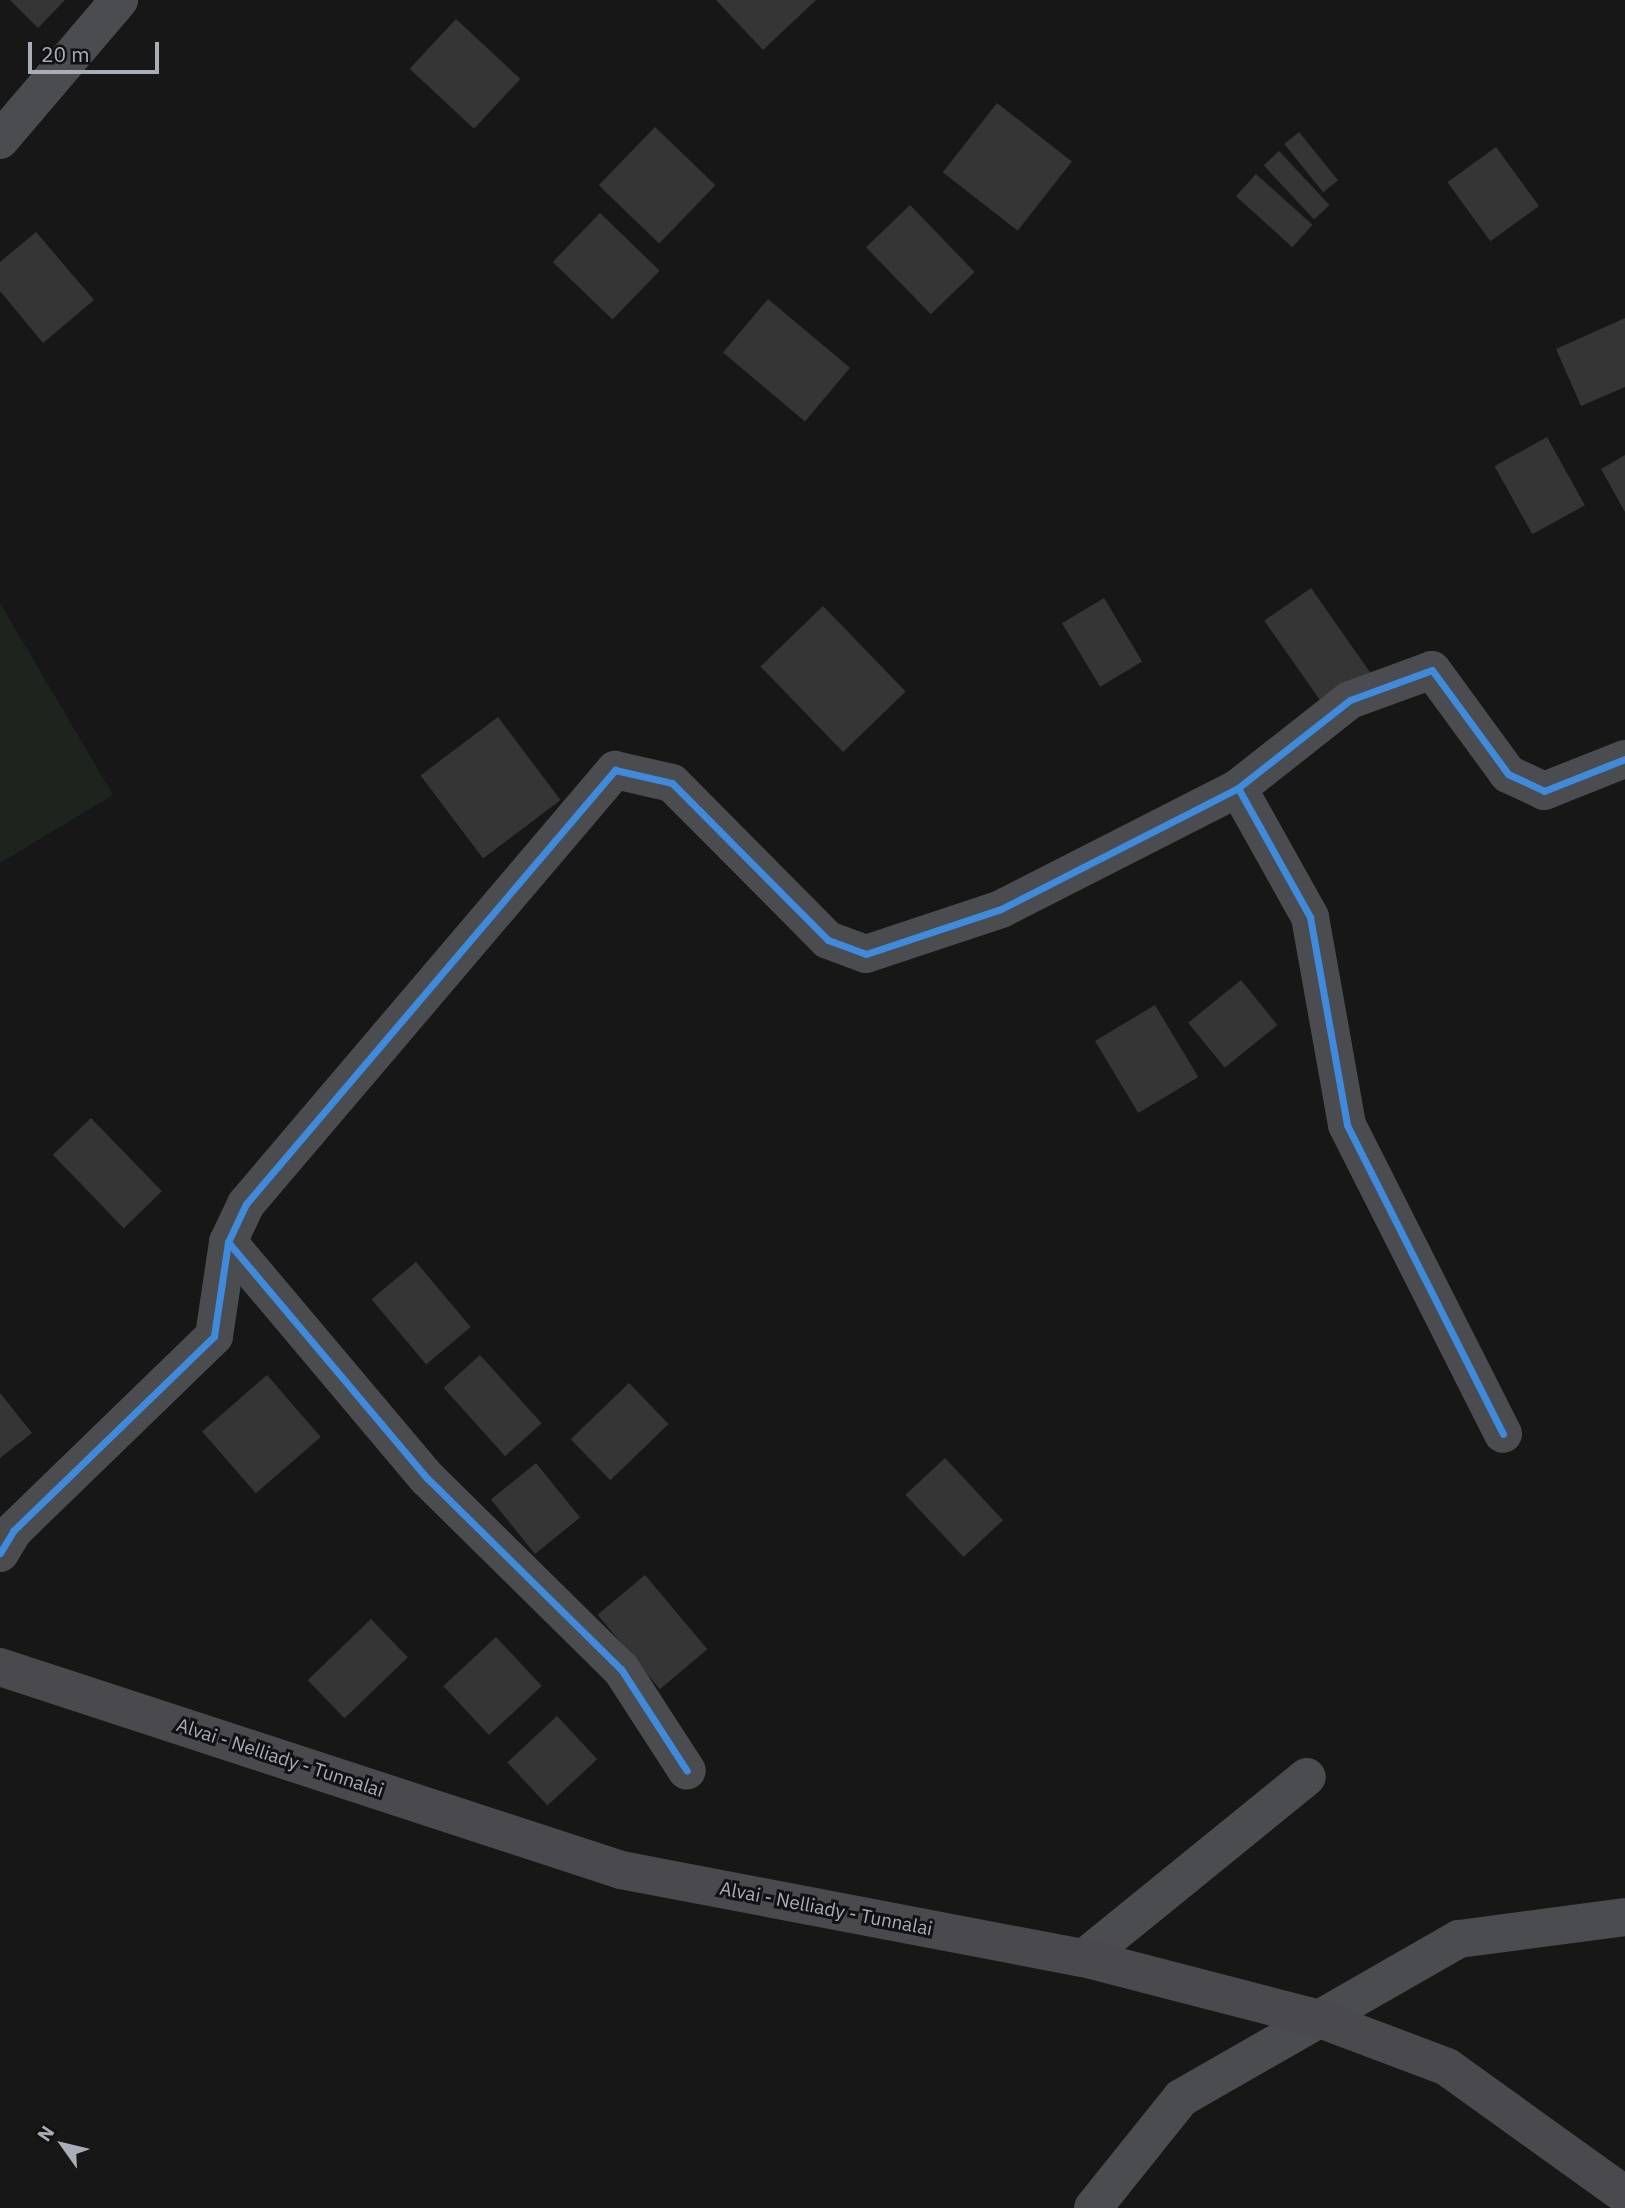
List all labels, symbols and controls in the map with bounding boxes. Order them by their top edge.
scale bar [32,28,163,72]
text: 20 m [41,40,90,68]
street label: Alvai - Nelliady - Tunnalai [174,1714,386,1802]
street label: Alvai - Nelliady - Tunnalai [718,1877,934,1941]
north arrow [28,2110,98,2180]
text: N [32,2121,59,2146]

